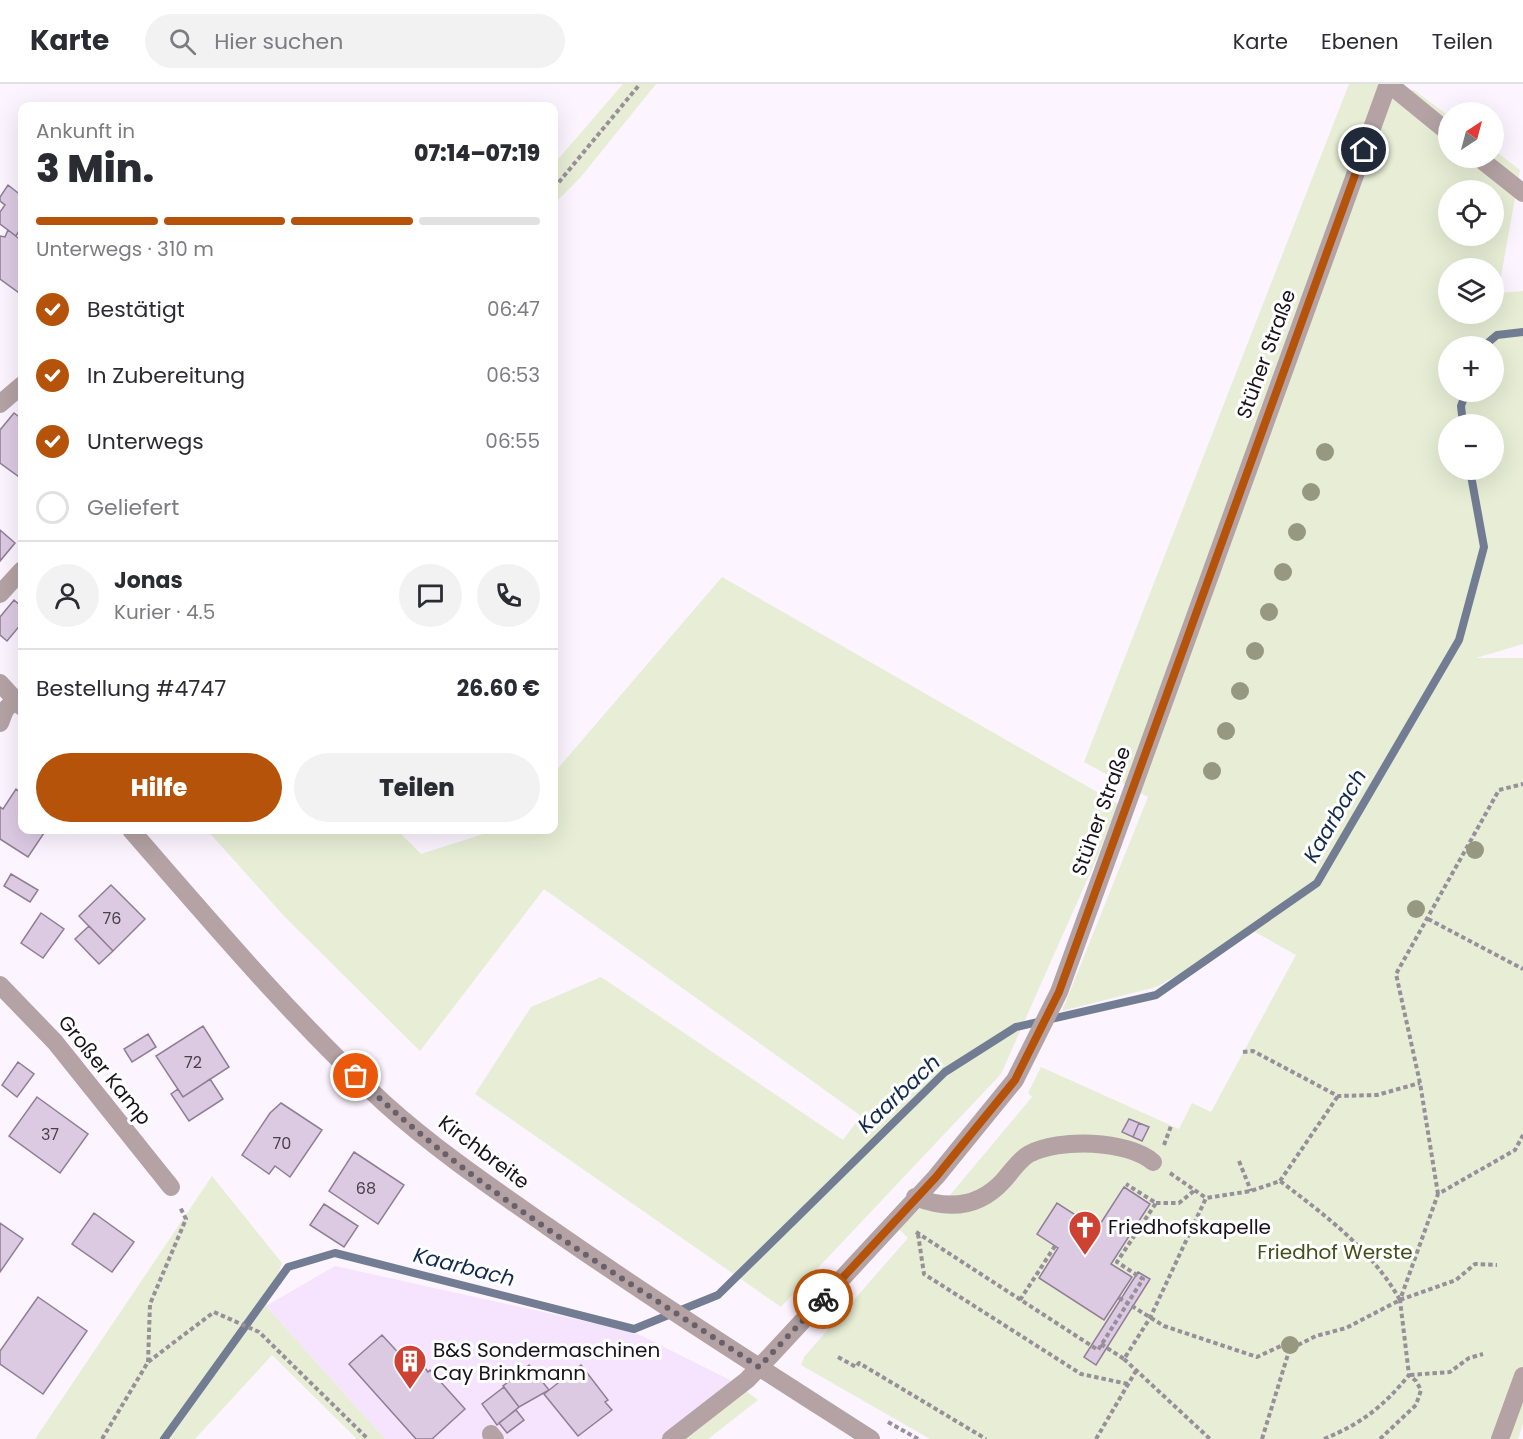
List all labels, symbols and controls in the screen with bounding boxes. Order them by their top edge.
search box [145,14,565,68]
text: Karte [30,21,109,60]
icon: search [166,25,199,58]
text: Hier suchen [214,26,343,57]
text: Karte [1233,27,1288,56]
text: Ebenen [1321,27,1399,56]
text: Teilen [1432,27,1493,56]
north arrow [1438,102,1504,168]
map controls [1438,102,1504,480]
text: Ankunft in [36,117,135,145]
pin [1338,124,1389,175]
icon: home [1347,133,1380,166]
text: 07:14–07:19 [414,138,540,169]
text: 3 Min. [36,141,154,196]
button: locate [1438,180,1504,246]
text: Unterwegs · 310 m [36,235,214,263]
button: layers [1438,258,1504,324]
street label: Stüher Straße [1230,285,1302,423]
icon: check [36,293,69,326]
text: Bestätigt [87,294,185,325]
text: 06:47 [487,295,540,323]
button: + [1438,336,1504,402]
icon: check [36,359,69,392]
text: In Zubereitung [87,360,245,391]
text: 06:53 [486,361,540,389]
button: − [1438,414,1504,480]
icon: check [36,425,69,458]
text: Unterwegs [87,426,204,457]
text: 06:55 [485,427,540,455]
text: Geliefert [87,492,179,523]
button: person [36,564,99,627]
button: chat [399,564,462,627]
button: phone [477,564,540,627]
text: Jonas [114,565,183,596]
text: Kurier · 4.5 [114,598,215,626]
text: Bestellung #4747 [36,673,226,704]
text: 26.60 € [457,673,540,704]
street label: Stüher Straße [1065,742,1137,880]
button: Hilfe [36,753,282,822]
button: Teilen [294,753,540,822]
water label: Kaarbach [1296,764,1373,868]
house number: 76 [103,907,121,930]
street label: Großer Kamp [52,1009,158,1131]
water label: Kaarbach [851,1048,946,1139]
pin [330,1050,381,1101]
house number: 72 [184,1051,202,1074]
icon: bag [339,1059,372,1092]
street label: Kirchbreite [433,1109,535,1195]
house number: 37 [41,1123,59,1146]
house number: 70 [273,1132,291,1155]
house number: 68 [356,1177,376,1200]
church icon: Friedhofskapelle [1067,1209,1103,1256]
place label: Friedhofskapelle [1108,1213,1271,1241]
park label: Friedhof Werste [1257,1238,1413,1266]
water label: Kaarbach [410,1240,518,1293]
courier [793,1269,853,1329]
icon: bike [807,1283,840,1316]
place label: B&S Sondermaschinen Cay Brinkmann [433,1336,660,1387]
building icon: B&S Sondermaschinen Cay Brinkmann [392,1343,428,1390]

